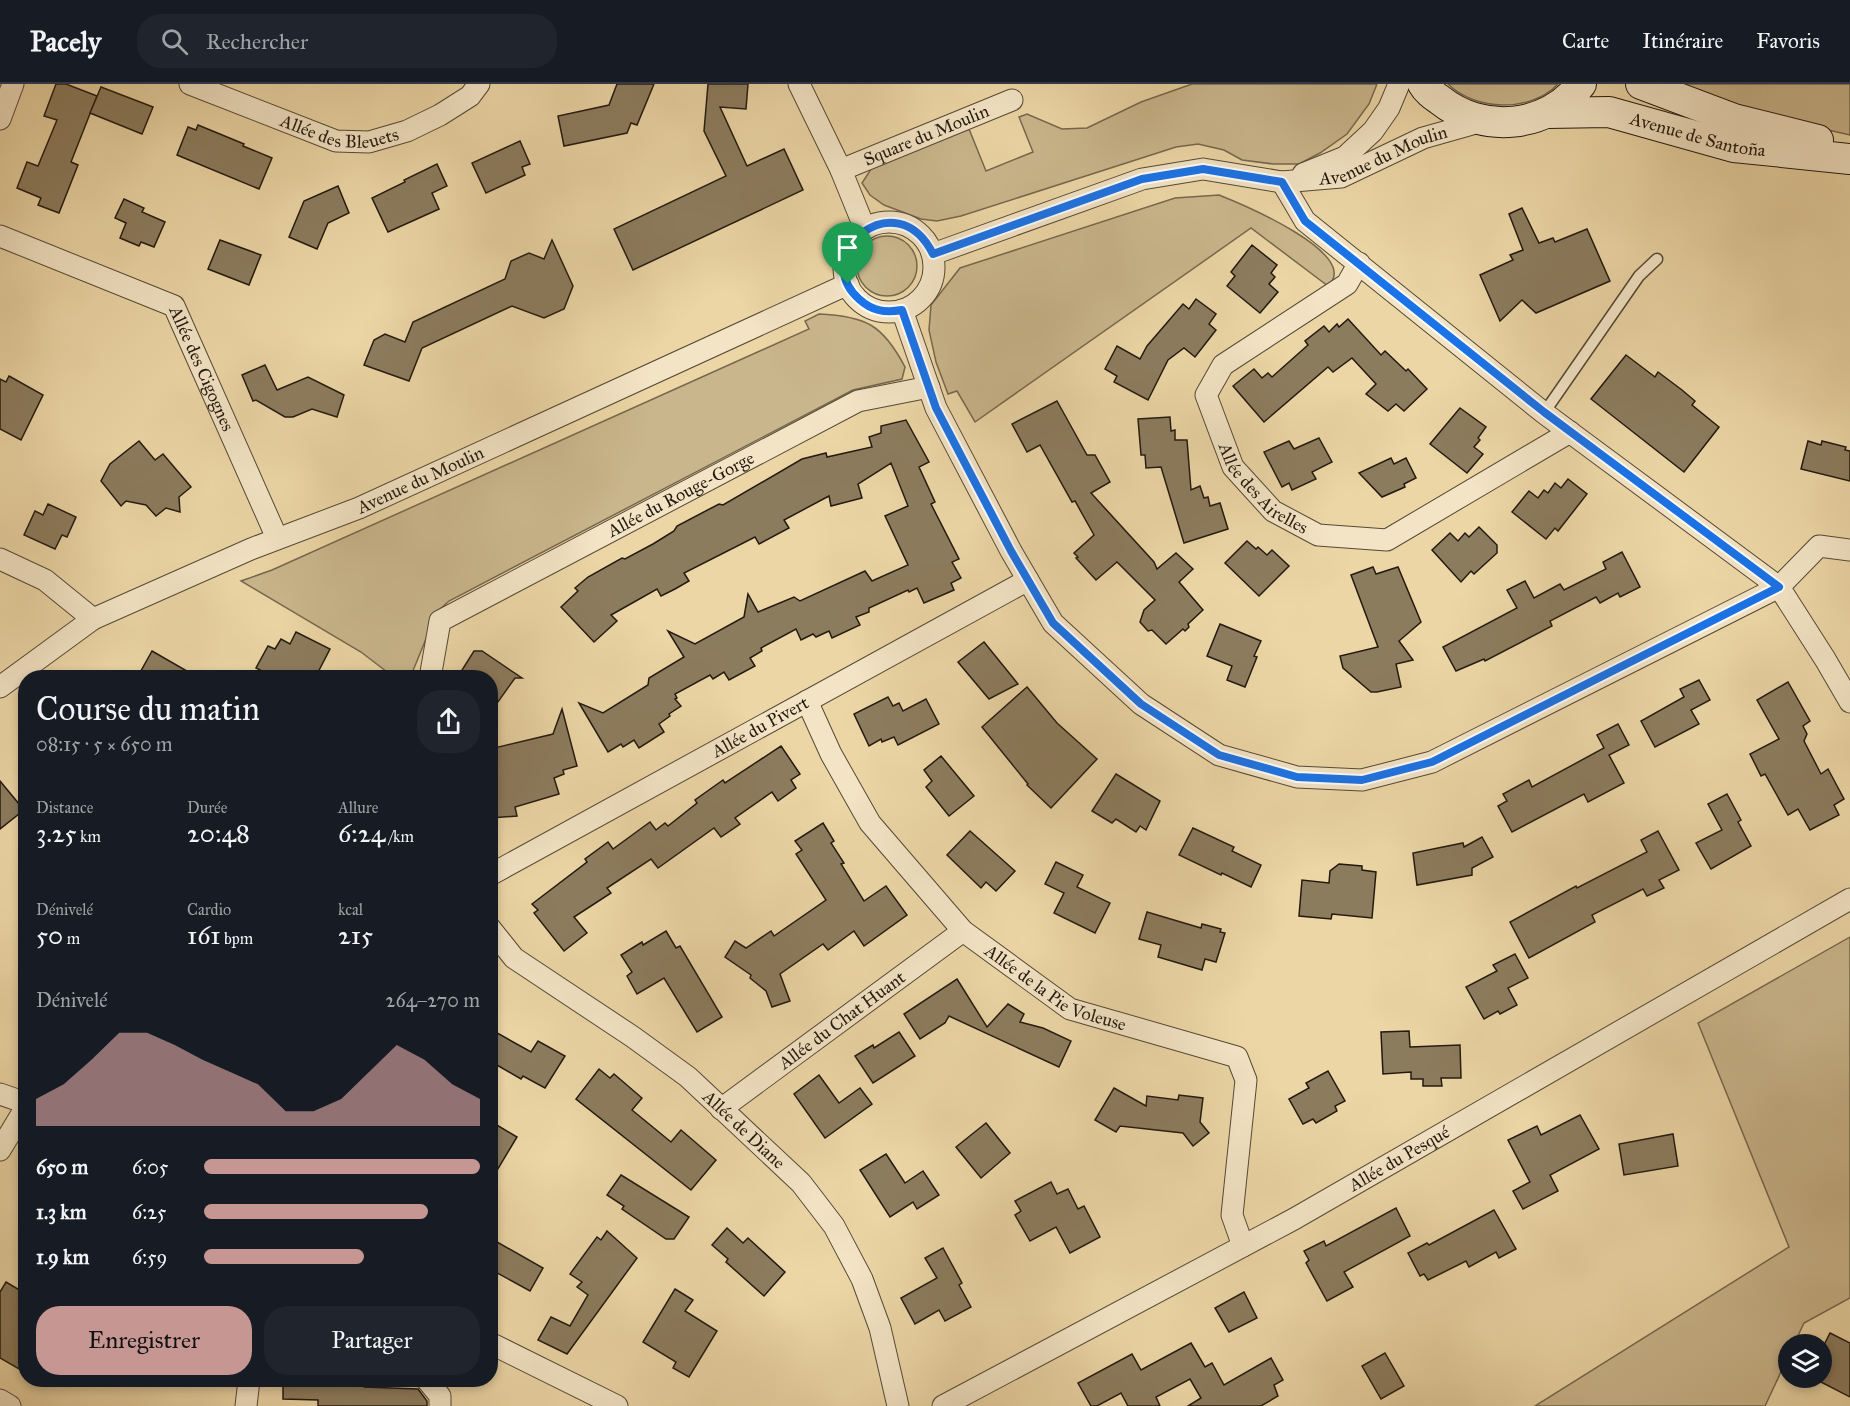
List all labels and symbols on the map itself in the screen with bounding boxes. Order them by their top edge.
street label: Square du Moulin [860,100,992,171]
street label: Avenue de Santoña [1627,107,1767,161]
street label: Allée des Bleuets [276,109,401,153]
street label: Avenue du Moulin [1317,121,1450,190]
pin [822,222,873,284]
street label: Allée des Cigognes [164,302,239,435]
street label: Allée des Airelles [1214,439,1312,539]
street label: Avenue du Moulin [352,441,488,519]
street label: Allée du Rouge-Gorge [603,447,758,542]
street label: Allée du Pivert [707,691,813,763]
street label: Allée de la Pie Voleuse [980,939,1129,1036]
street label: Allée du Chat Huant [773,966,910,1075]
street label: Allée de Diane [697,1085,790,1173]
street label: Allée du Pesqué [1344,1121,1454,1197]

